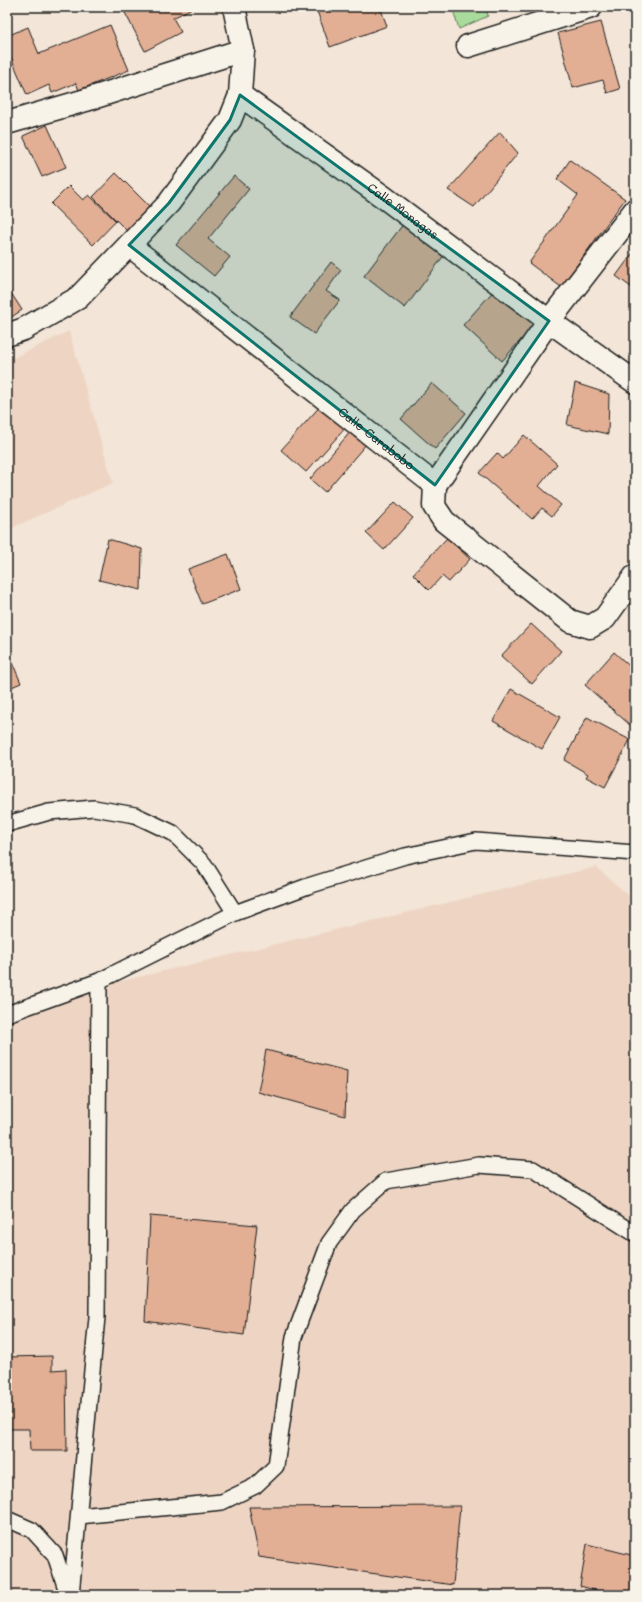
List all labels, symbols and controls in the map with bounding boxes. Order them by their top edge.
street label: Calle Monagas [365,179,442,242]
street label: Calle Carabobo [335,403,418,473]

